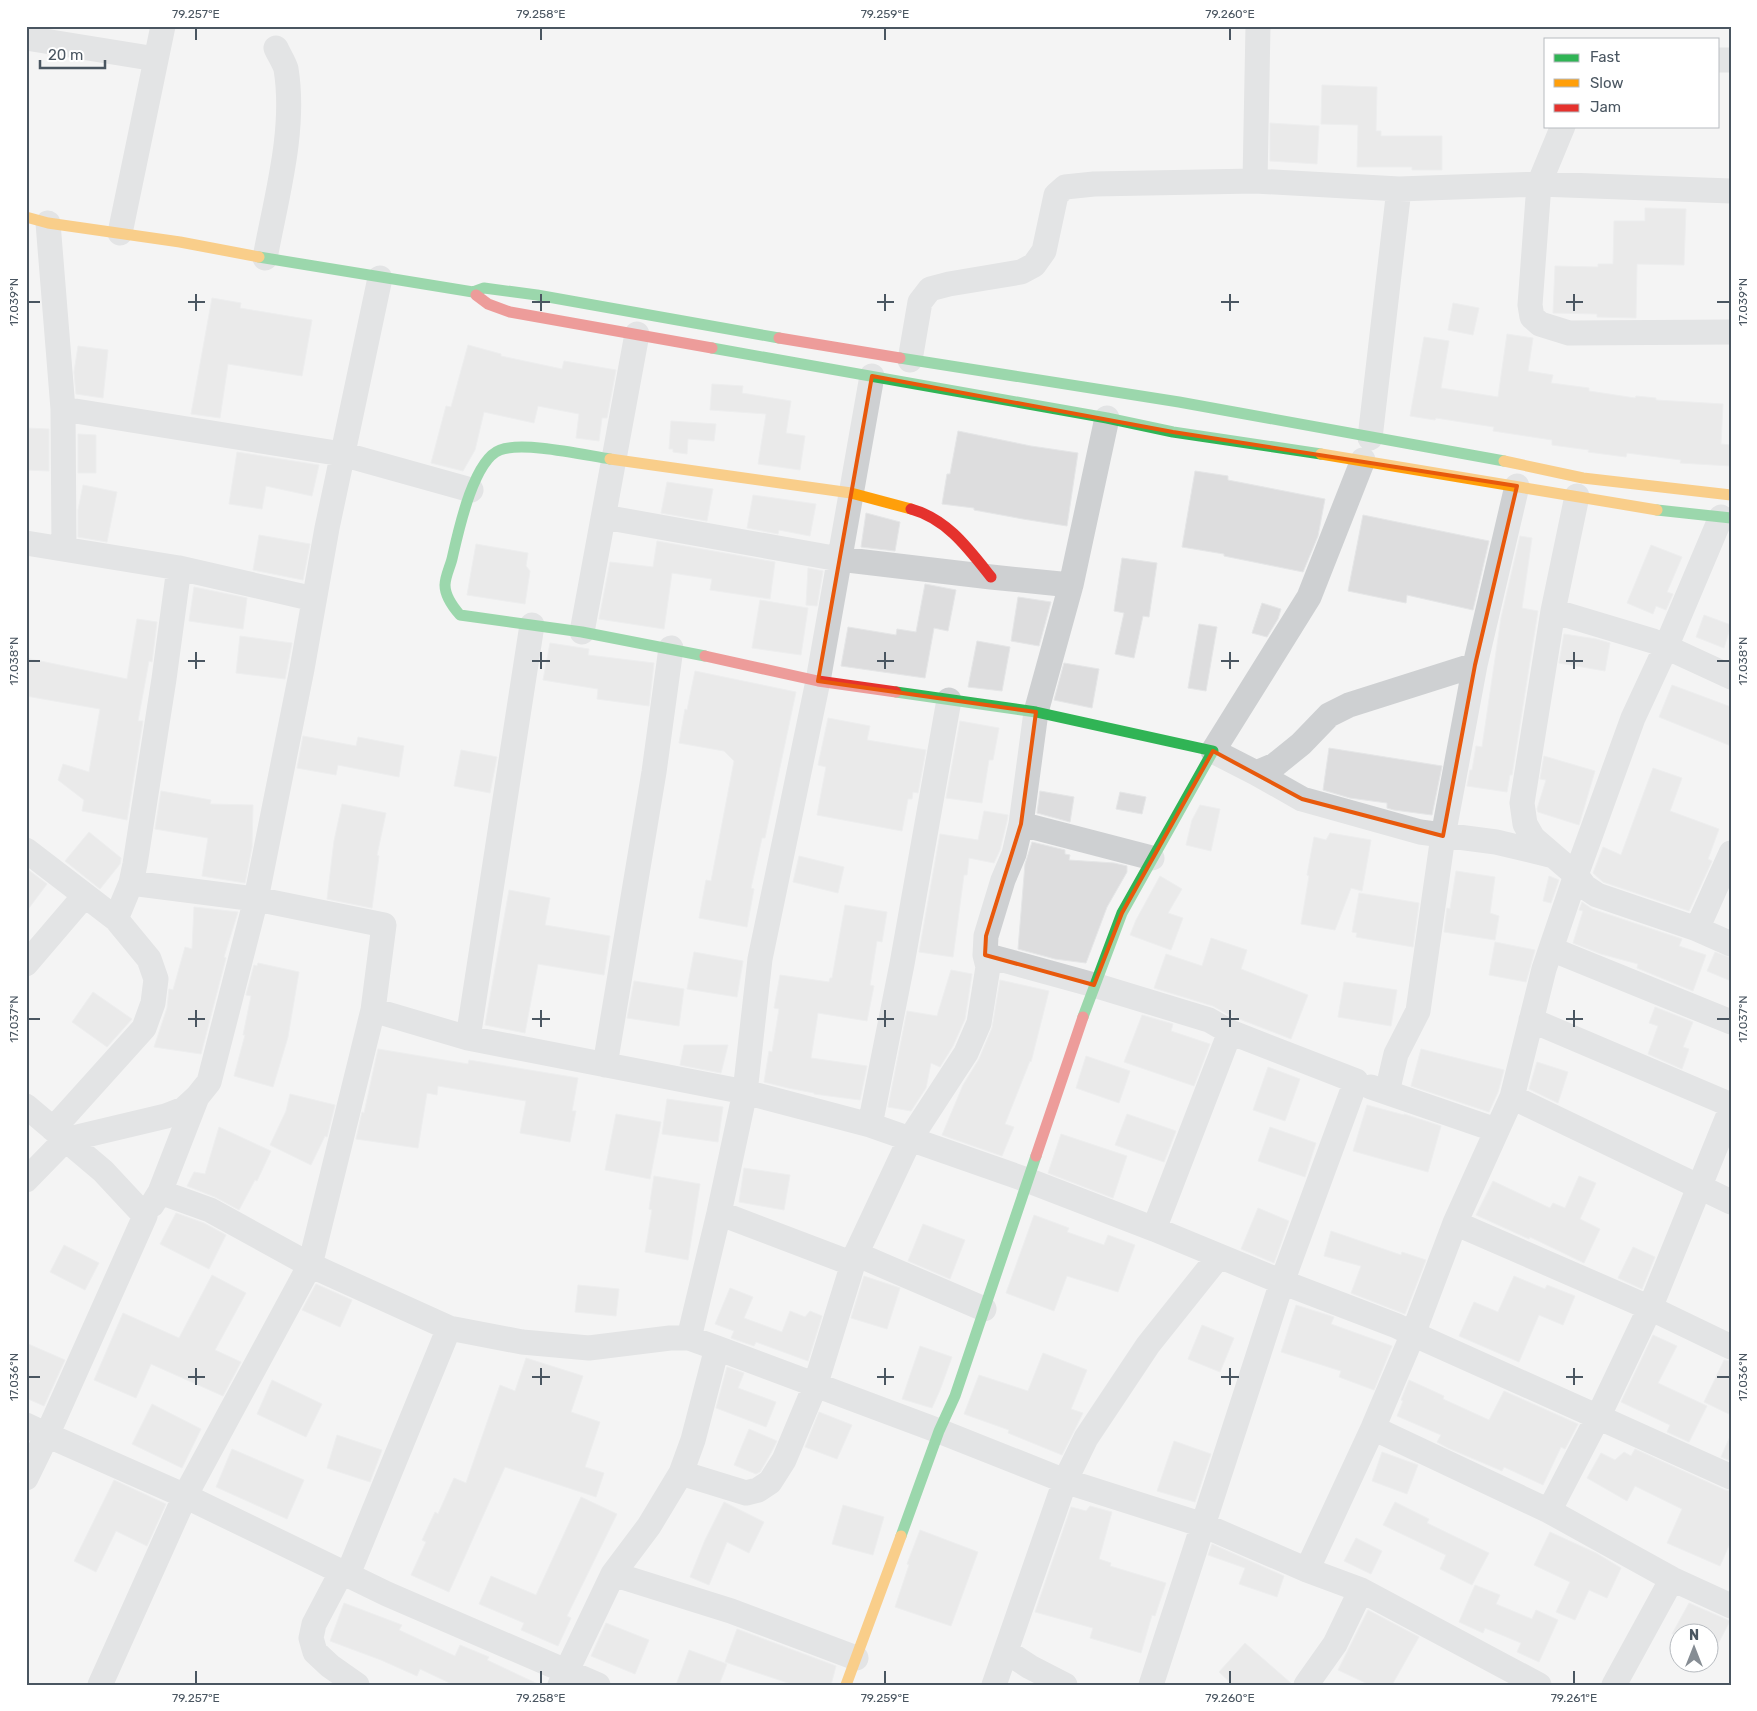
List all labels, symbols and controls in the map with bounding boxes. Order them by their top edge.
text: 79.257°E [172,7,220,21]
text: 79.258°E [516,7,566,21]
text: 79.259°E [861,7,909,21]
text: 79.260°E [1205,7,1255,21]
scale bar [40,38,105,70]
legend [1544,38,1720,128]
text: 20 m [48,46,83,64]
text: Fast [1590,48,1620,66]
text: Slow [1590,74,1623,92]
text: Jam [1590,98,1621,116]
text: 17.039°N [7,278,21,326]
text: 17.039°N [1736,278,1750,326]
text: 17.038°N [7,637,21,685]
text: 17.038°N [1736,637,1750,685]
text: 17.037°N [7,995,21,1043]
text: 17.037°N [1736,995,1750,1043]
text: 17.036°N [7,1353,21,1401]
text: 17.036°N [1736,1353,1750,1401]
north arrow [1670,1624,1720,1674]
text: N [1689,1627,1699,1644]
text: 79.257°E [172,1691,220,1705]
text: 79.258°E [516,1691,566,1705]
text: 79.259°E [861,1691,909,1705]
text: 79.260°E [1205,1691,1255,1705]
text: 79.261°E [1551,1691,1597,1705]

